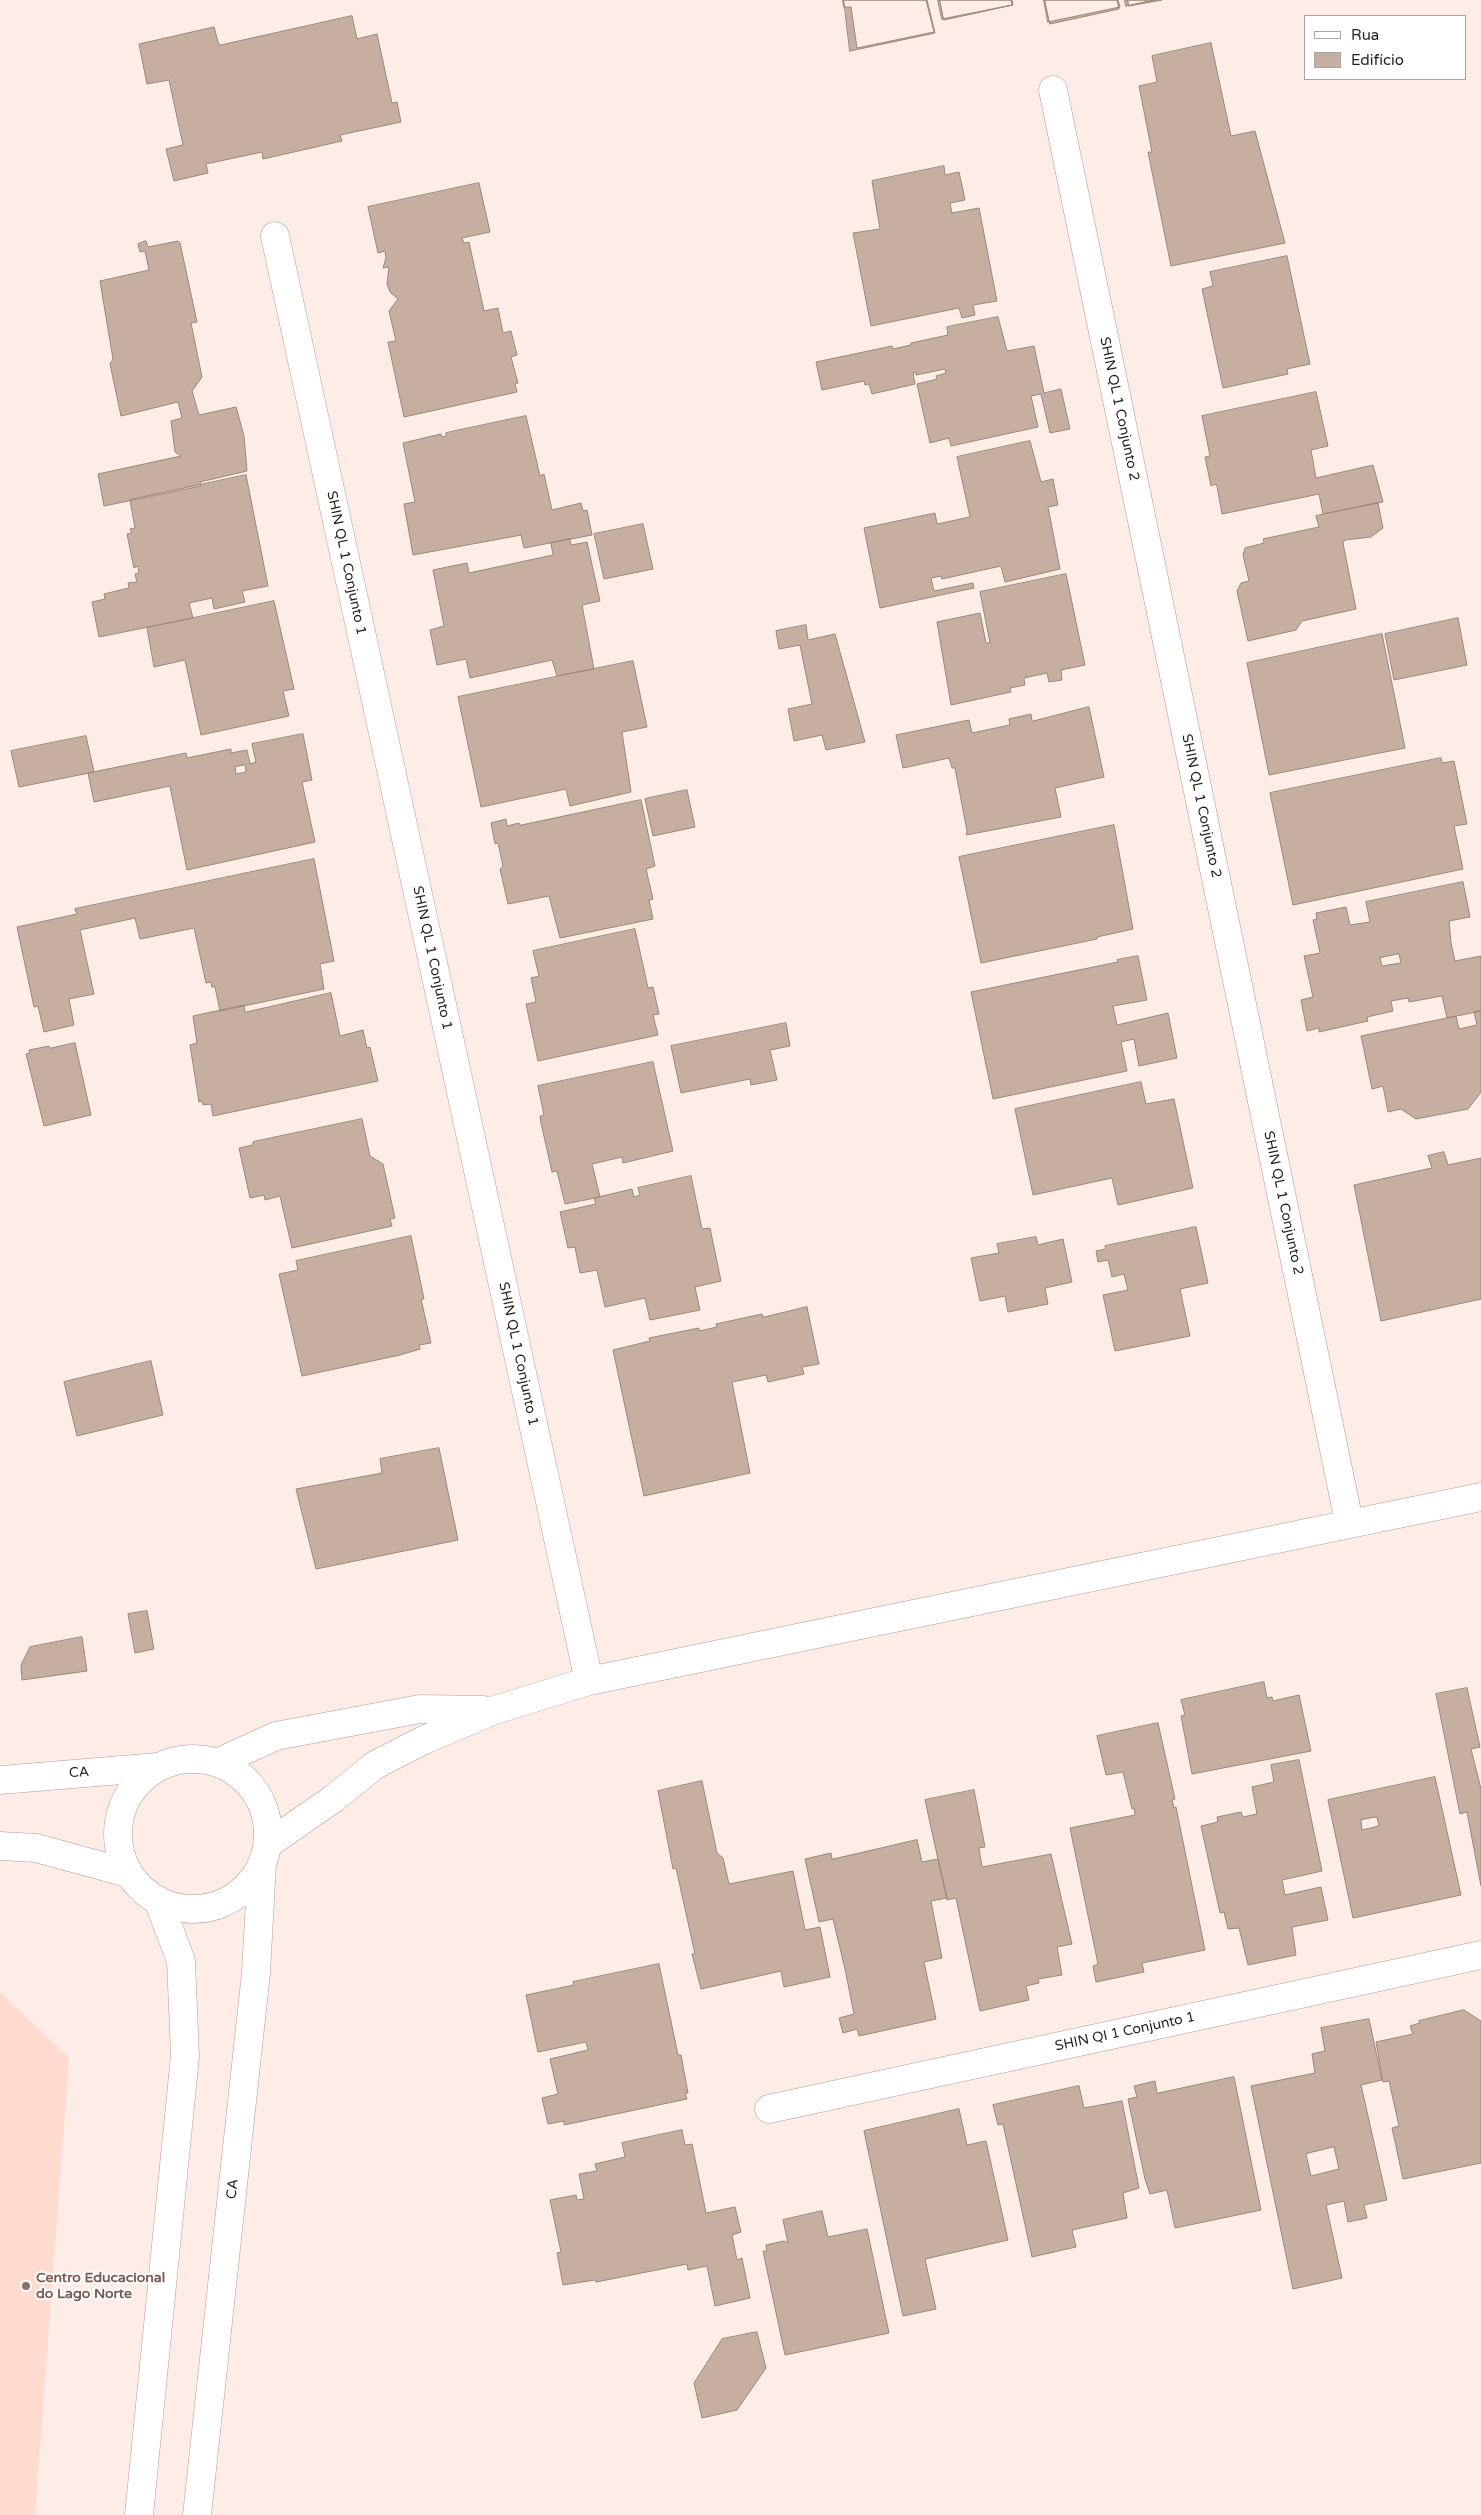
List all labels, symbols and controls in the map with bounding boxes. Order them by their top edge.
legend [1304,15,1466,80]
text: Rua [1351,26,1379,44]
text: Edifício [1351,51,1404,69]
street label: SHIN QL 1 Conjunto 2 [1096,335,1142,483]
street label: SHIN QL 1 Conjunto 1 [323,489,369,637]
street label: SHIN QL 1 Conjunto 2 [1178,732,1224,880]
street label: SHIN QL 1 Conjunto 1 [409,884,455,1032]
street label: SHIN QL 1 Conjunto 2 [1260,1129,1306,1277]
street label: SHIN QL 1 Conjunto 1 [495,1280,541,1428]
street label: CA [68,1764,90,1782]
street label: SHIN QI 1 Conjunto 1 [1053,2009,1197,2055]
street label: CA [224,2178,242,2200]
place label: Centro Educacional do Lago Norte [36,2270,165,2302]
marker: Centro Educacional do Lago Norte [20,2280,32,2292]

